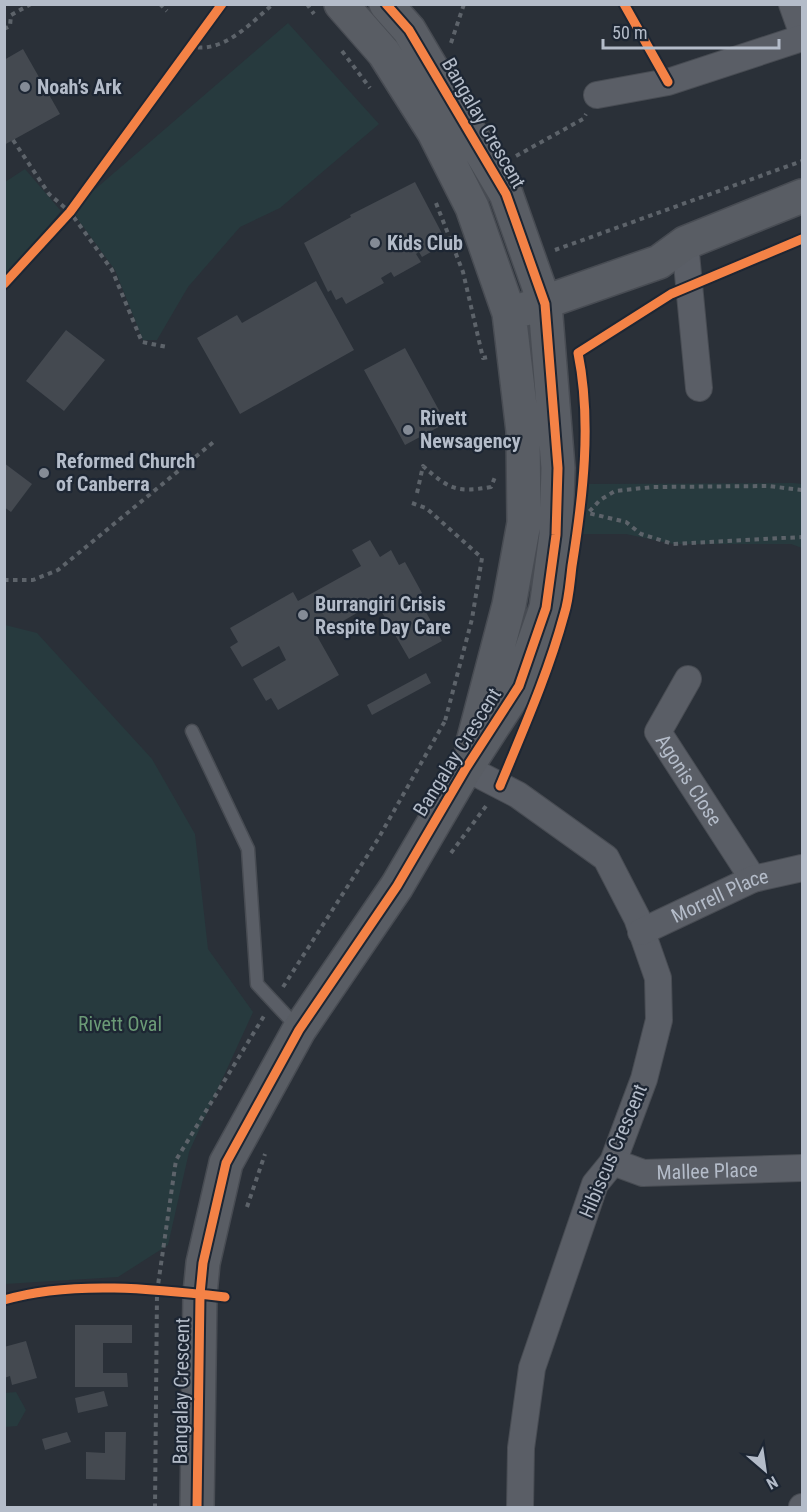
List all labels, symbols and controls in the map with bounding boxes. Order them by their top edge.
scale bar [603,12,778,50]
text: 50 m [612,22,647,43]
street label: Bangalay Crescent [437,54,531,193]
place label: Noah’s Ark [37,75,122,99]
marker: Noah’s Ark [18,80,32,94]
place label: Kids Club [387,231,463,255]
marker: Kids Club [368,236,382,250]
place label: Rivett Newsagency [420,406,521,453]
marker: Rivett Newsagency [401,423,415,437]
place label: Reformed Church of Canberra [56,449,195,496]
marker: Reformed Church of Canberra [37,466,51,480]
place label: Burrangiri Crisis Respite Day Care [315,592,451,639]
marker: Burrangiri Crisis Respite Day Care [296,608,310,622]
street label: Bangalay Crescent [408,683,506,820]
street label: Agonis Close [651,730,727,830]
street label: Morrell Place [667,864,770,928]
park label: Rivett Oval [78,1012,162,1036]
street label: Hibiscus Crescent [574,1080,652,1222]
street label: Mallee Place [656,1157,758,1185]
street label: Bangalay Crescent [168,1317,194,1464]
north arrow [735,1440,795,1500]
text: N [763,1472,781,1493]

